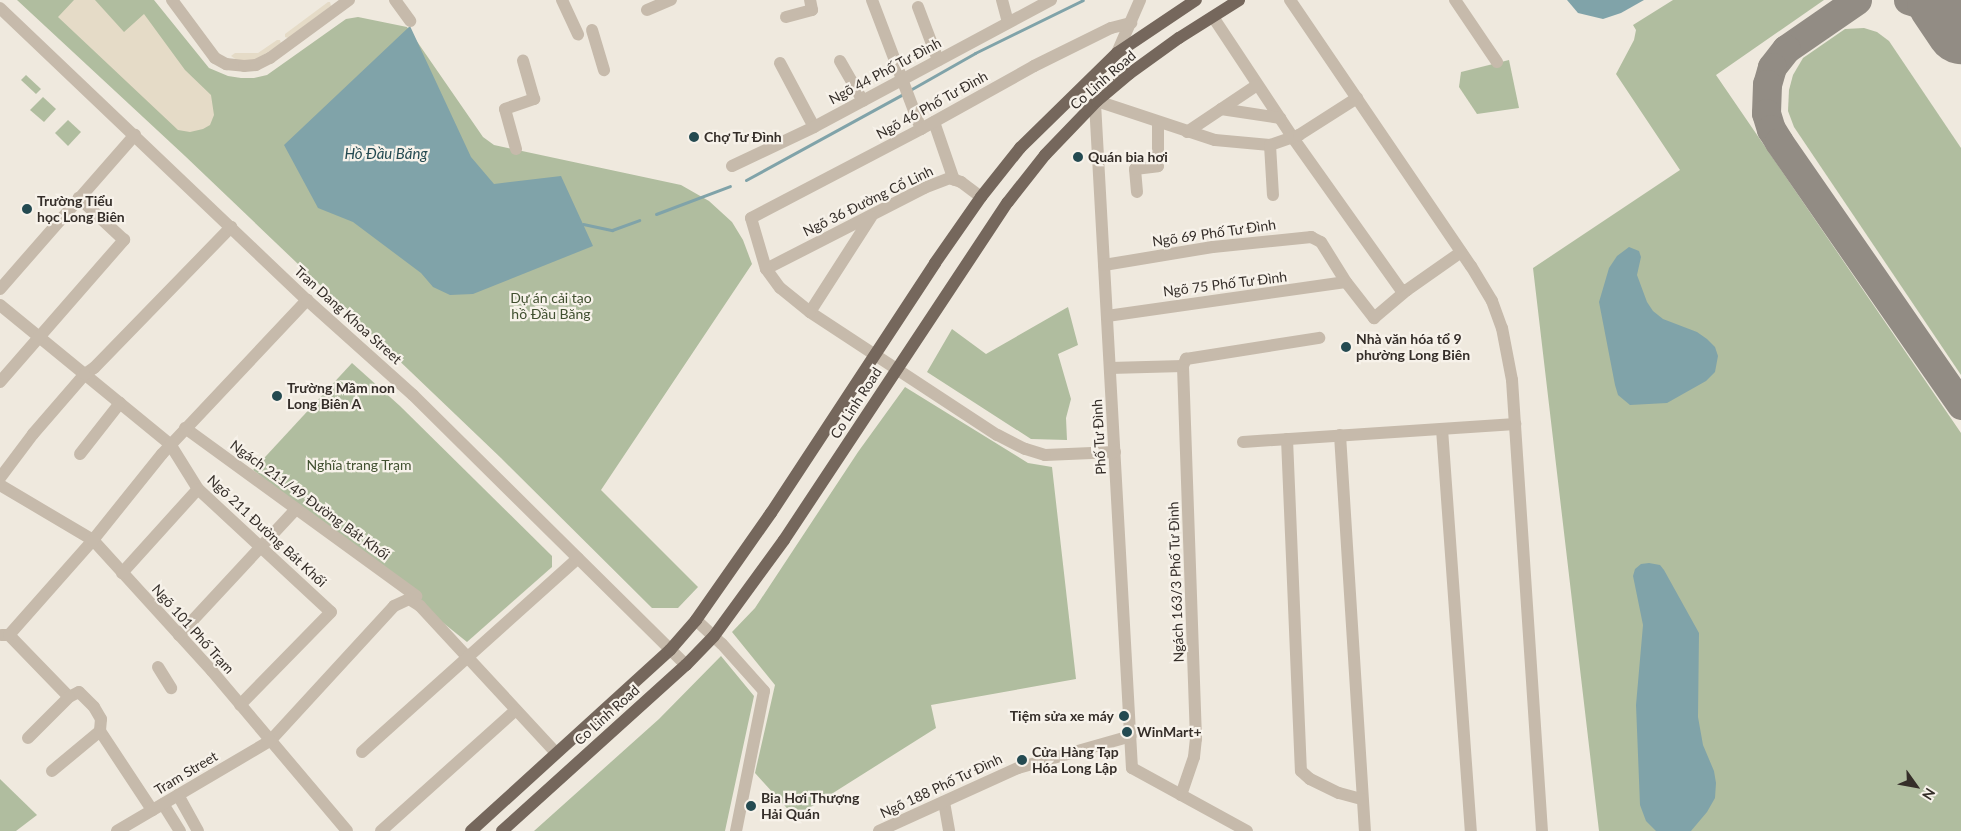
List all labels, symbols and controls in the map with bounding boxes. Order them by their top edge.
street label: Ngõ 44 Phố Tư Đình [826,34,944,108]
street label: Co Linh Road [1067,47,1139,113]
street label: Ngõ 46 Phố Tư Đình [873,67,991,143]
place label: Chợ Tư Đình [704,129,783,145]
marker: Chợ Tư Đình [688,131,700,143]
water label: Hồ Đầu Băng [344,145,428,163]
place label: Quán bia hơi [1088,149,1168,165]
marker: Quán bia hơi [1072,151,1084,163]
street label: Ngõ 36 Đường Cổ Linh [800,162,936,240]
place label: Trường Tiểu học Long Biên [37,193,125,226]
marker: Trường Tiểu học Long Biên [21,203,33,215]
street label: Ngõ 69 Phố Tư Đình [1151,216,1277,250]
street label: Tran Dang Khoa Street [291,262,405,368]
street label: Ngõ 75 Phố Tư Đình [1162,268,1288,300]
park label: Dự án cải tạo hồ Đầu Băng [510,290,592,322]
place label: Nhà văn hóa tổ 9 phường Long Biên [1356,331,1470,364]
marker: Nhà văn hóa tổ 9 phường Long Biên [1340,341,1352,353]
street label: Co Linh Road [827,364,885,442]
place label: Trường Mầm non Long Biên A [287,380,395,412]
marker: Trường Mầm non Long Biên A [271,390,283,402]
street label: Phố Tư Đình [1089,398,1109,476]
street label: Ngách 211/49 Đường Bát Khối [227,437,393,563]
park label: Nghĩa trang Trạm [306,457,412,473]
street label: Ngõ 211 Đường Bát Khối [204,471,330,591]
street label: Ngách 163/3 Phố Tư Đình [1165,501,1187,663]
street label: Ngõ 101 Phố Trạm [148,581,238,677]
street label: Co Linh Road [571,681,643,749]
place label: Tiệm sửa xe máy [1010,708,1114,724]
marker: Tiệm sửa xe máy [1118,710,1130,722]
place label: WinMart+ [1137,724,1202,740]
marker: WinMart+ [1121,726,1133,738]
place label: Cửa Hàng Tạp Hóa Long Lập [1032,744,1119,776]
street label: Tram Street [151,748,221,798]
street label: Ngõ 188 Phố Tư Đình [877,750,1005,822]
marker: Cửa Hàng Tạp Hóa Long Lập [1016,754,1028,766]
north arrow [1891,761,1941,811]
text: N [1919,785,1939,803]
place label: Bia Hơi Thượng Hải Quán [761,790,860,822]
marker: Bia Hơi Thượng Hải Quán [745,800,757,812]

